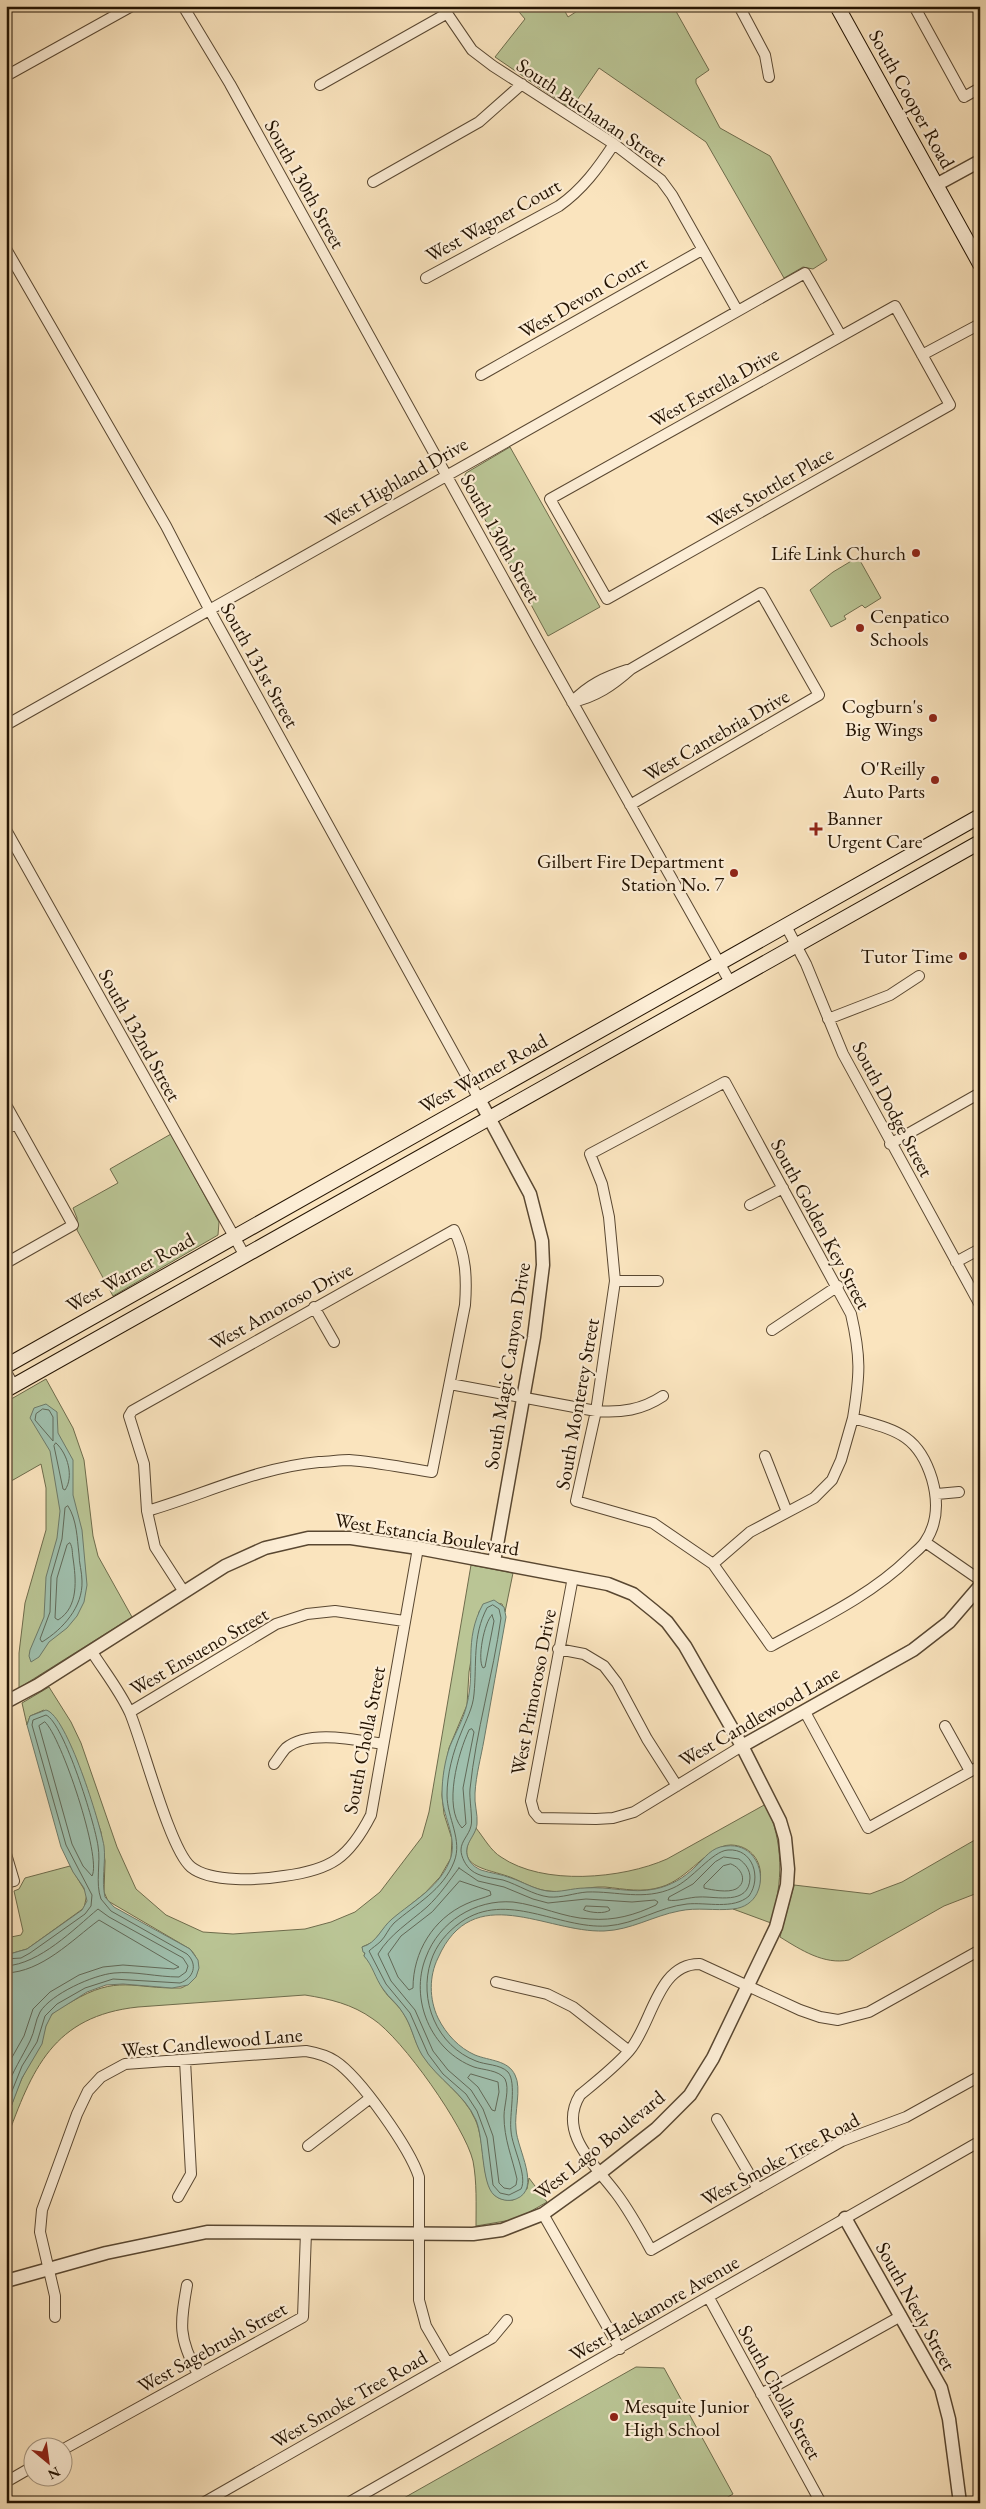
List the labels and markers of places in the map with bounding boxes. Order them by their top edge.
place label: Life Link Church [771,540,906,566]
marker: Life Link Church [910,547,922,559]
place label: Cenpatico Schools [870,603,949,652]
marker: Cenpatico Schools [854,622,866,634]
place label: Cogburn's Big Wings [842,693,923,742]
marker: Cogburn's Big Wings [927,712,939,724]
place label: O'Reilly Auto Parts [842,755,925,804]
marker: O'Reilly Auto Parts [929,774,941,786]
place label: Banner Urgent Care [827,805,923,854]
marker: Banner Urgent Care [809,822,823,836]
place label: Gilbert Fire Department Station No. 7 [537,848,725,897]
marker: Gilbert Fire Department Station No. 7 [728,867,740,879]
place label: Tutor Time [861,943,953,969]
marker: Tutor Time [957,950,969,962]
place label: Mesquite Junior High School [624,2393,750,2442]
marker: Mesquite Junior High School [608,2411,620,2423]

